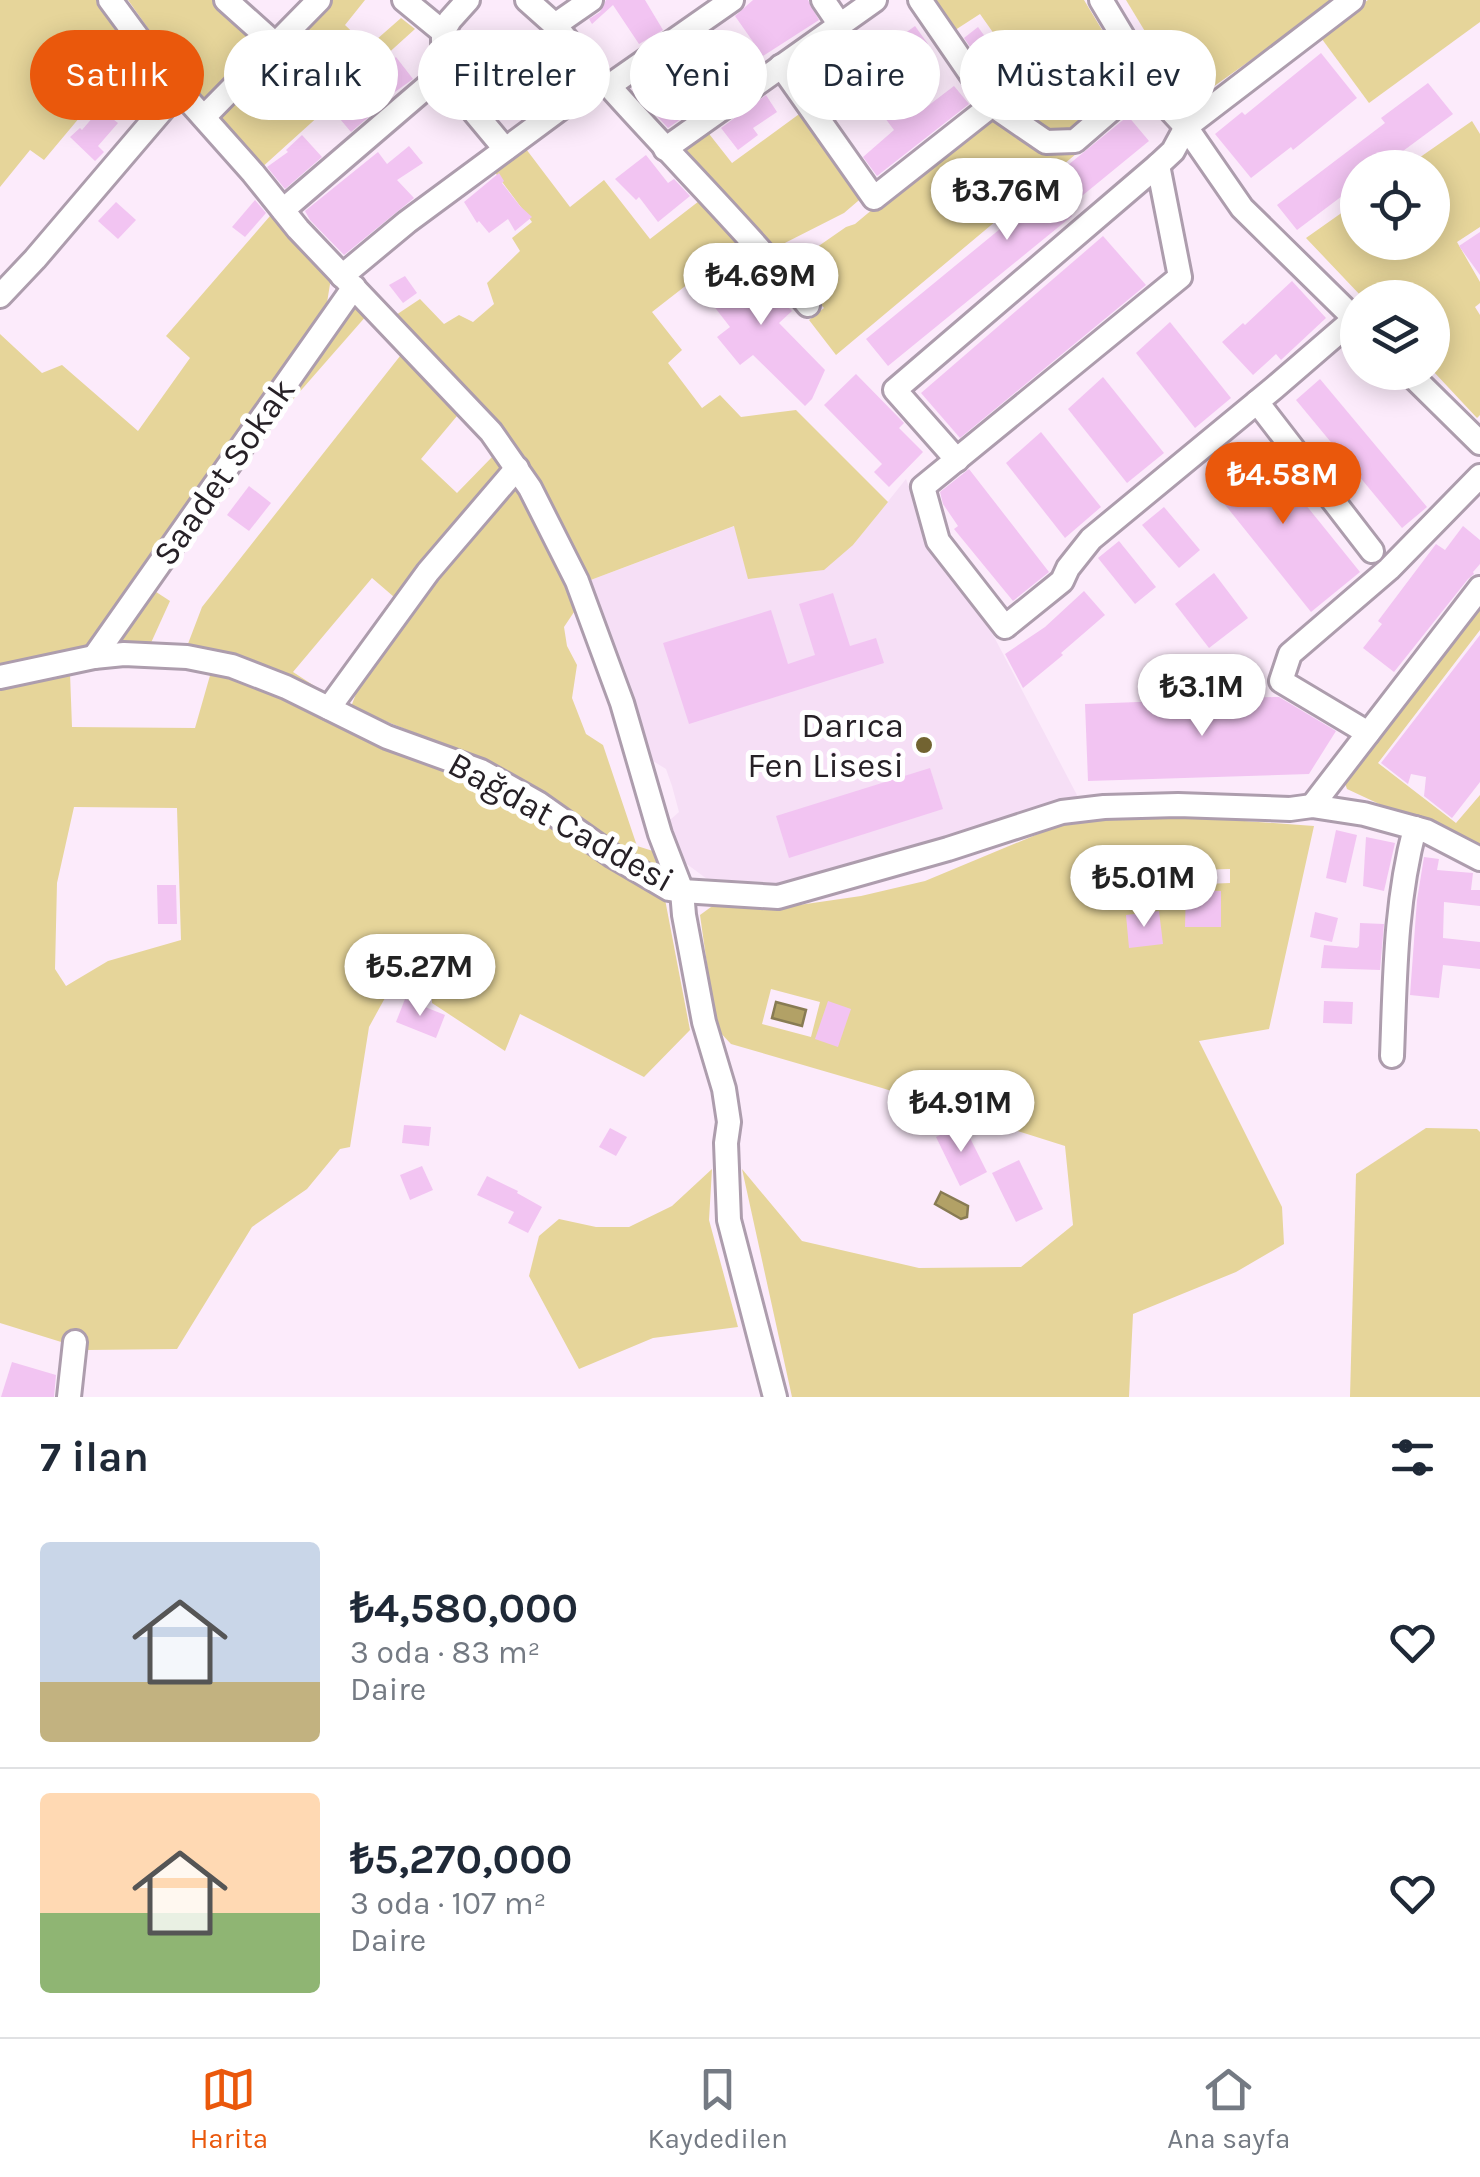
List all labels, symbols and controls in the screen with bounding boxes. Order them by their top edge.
chip: Satılık [30,30,204,120]
chip: Kiralık [224,30,398,120]
chip: Filtreler [418,30,610,120]
chip: Yeni [630,30,767,120]
chip: Daire [787,30,940,120]
chip: Müstakil ev [960,30,1216,120]
map controls [1340,150,1450,390]
button: locate [1340,150,1450,260]
pin: ₺3.76M [926,158,1088,243]
text: ₺3.76M [953,172,1061,209]
pin: ₺4.69M [680,243,842,328]
text: ₺4.69M [705,257,817,294]
button: layers [1340,280,1450,390]
street label: Saadet Sokak [144,371,304,573]
pin: ₺4.58M [1202,442,1364,527]
text: ₺4.58M [1227,456,1339,493]
pin: ₺3.1M [1132,654,1272,739]
text: ₺3.1M [1160,668,1244,705]
place label: Darıca Fen Lisesi [747,705,904,786]
marker: Darıca Fen Lisesi [913,734,935,756]
street label: Bağdat Caddesi [441,743,681,901]
pin: ₺5.01M [1063,845,1225,930]
text: ₺5.01M [1092,859,1196,896]
pin: ₺5.27M [339,934,501,1019]
text: ₺5.27M [366,948,474,985]
pin: ₺4.91M [880,1070,1042,1155]
text: ₺4.91M [909,1084,1013,1121]
icon: filters [1385,1430,1440,1485]
text: 7 ilan [40,1432,149,1482]
icon: home [120,1582,240,1702]
text: ₺4,580,000 [350,1583,578,1633]
icon: heart [1385,1615,1440,1670]
text: 3 oda · 83 m² [350,1634,540,1671]
text: Daire [350,1671,426,1708]
icon: home [120,1833,240,1953]
text: ₺5,270,000 [350,1834,572,1884]
icon: heart [1385,1866,1440,1921]
text: 3 oda · 107 m² [350,1885,546,1922]
text: Daire [350,1922,426,1959]
tab: Harita [190,2062,268,2155]
tab: Kaydedilen [647,2062,788,2155]
tab: Ana sayfa [1167,2062,1290,2155]

